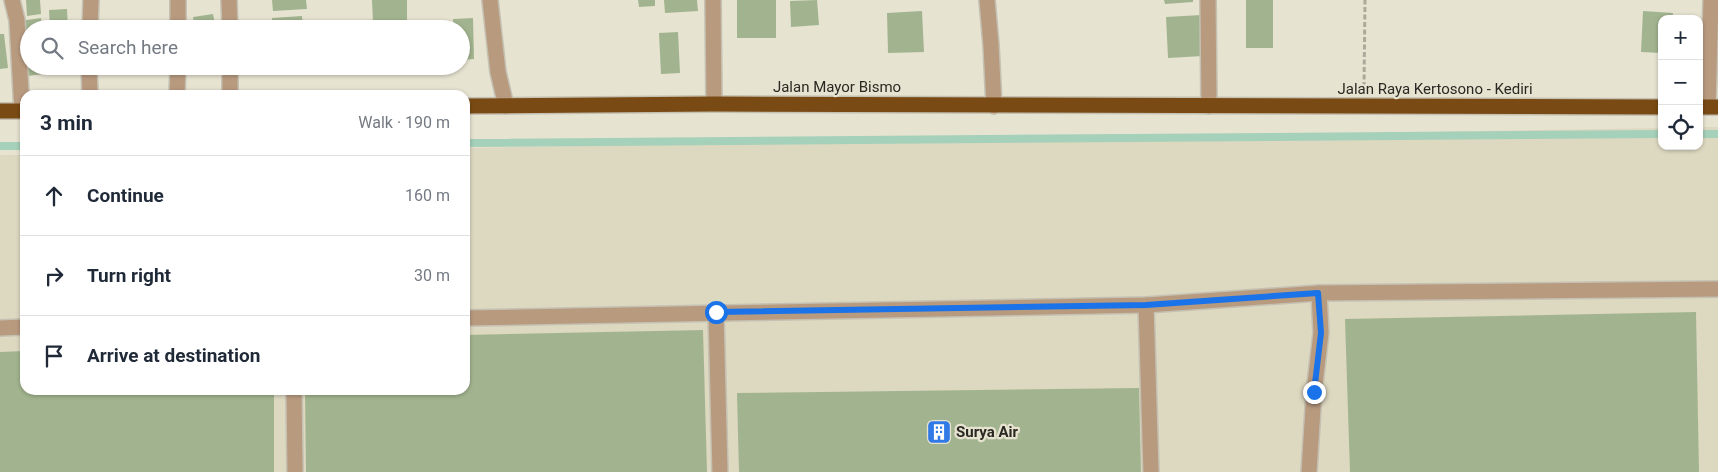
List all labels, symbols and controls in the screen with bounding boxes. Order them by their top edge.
map controls [1658,15,1703,150]
button: + [1658,15,1703,60]
search box [20,20,470,75]
icon: search [38,34,66,62]
text: Search here [78,36,178,59]
button: − [1658,60,1703,105]
street label: Jalan Mayor Bismo [773,78,901,96]
street label: Jalan Raya Kertosono - Kediri [1337,80,1533,98]
button: locate [1658,105,1703,150]
text: 3 min [40,111,93,135]
text: Walk · 190 m [358,113,450,132]
icon: ahead [40,182,68,210]
text: Continue [87,184,164,207]
text: 160 m [405,186,450,205]
icon: right [40,262,68,290]
text: Turn right [87,264,171,287]
text: 30 m [414,266,450,285]
route start [705,301,728,324]
icon: arrive [40,342,68,370]
text: Arrive at destination [87,344,260,367]
route end [1303,381,1326,404]
building icon: Surya Air [926,419,952,445]
place label: Surya Air [956,423,1019,441]

